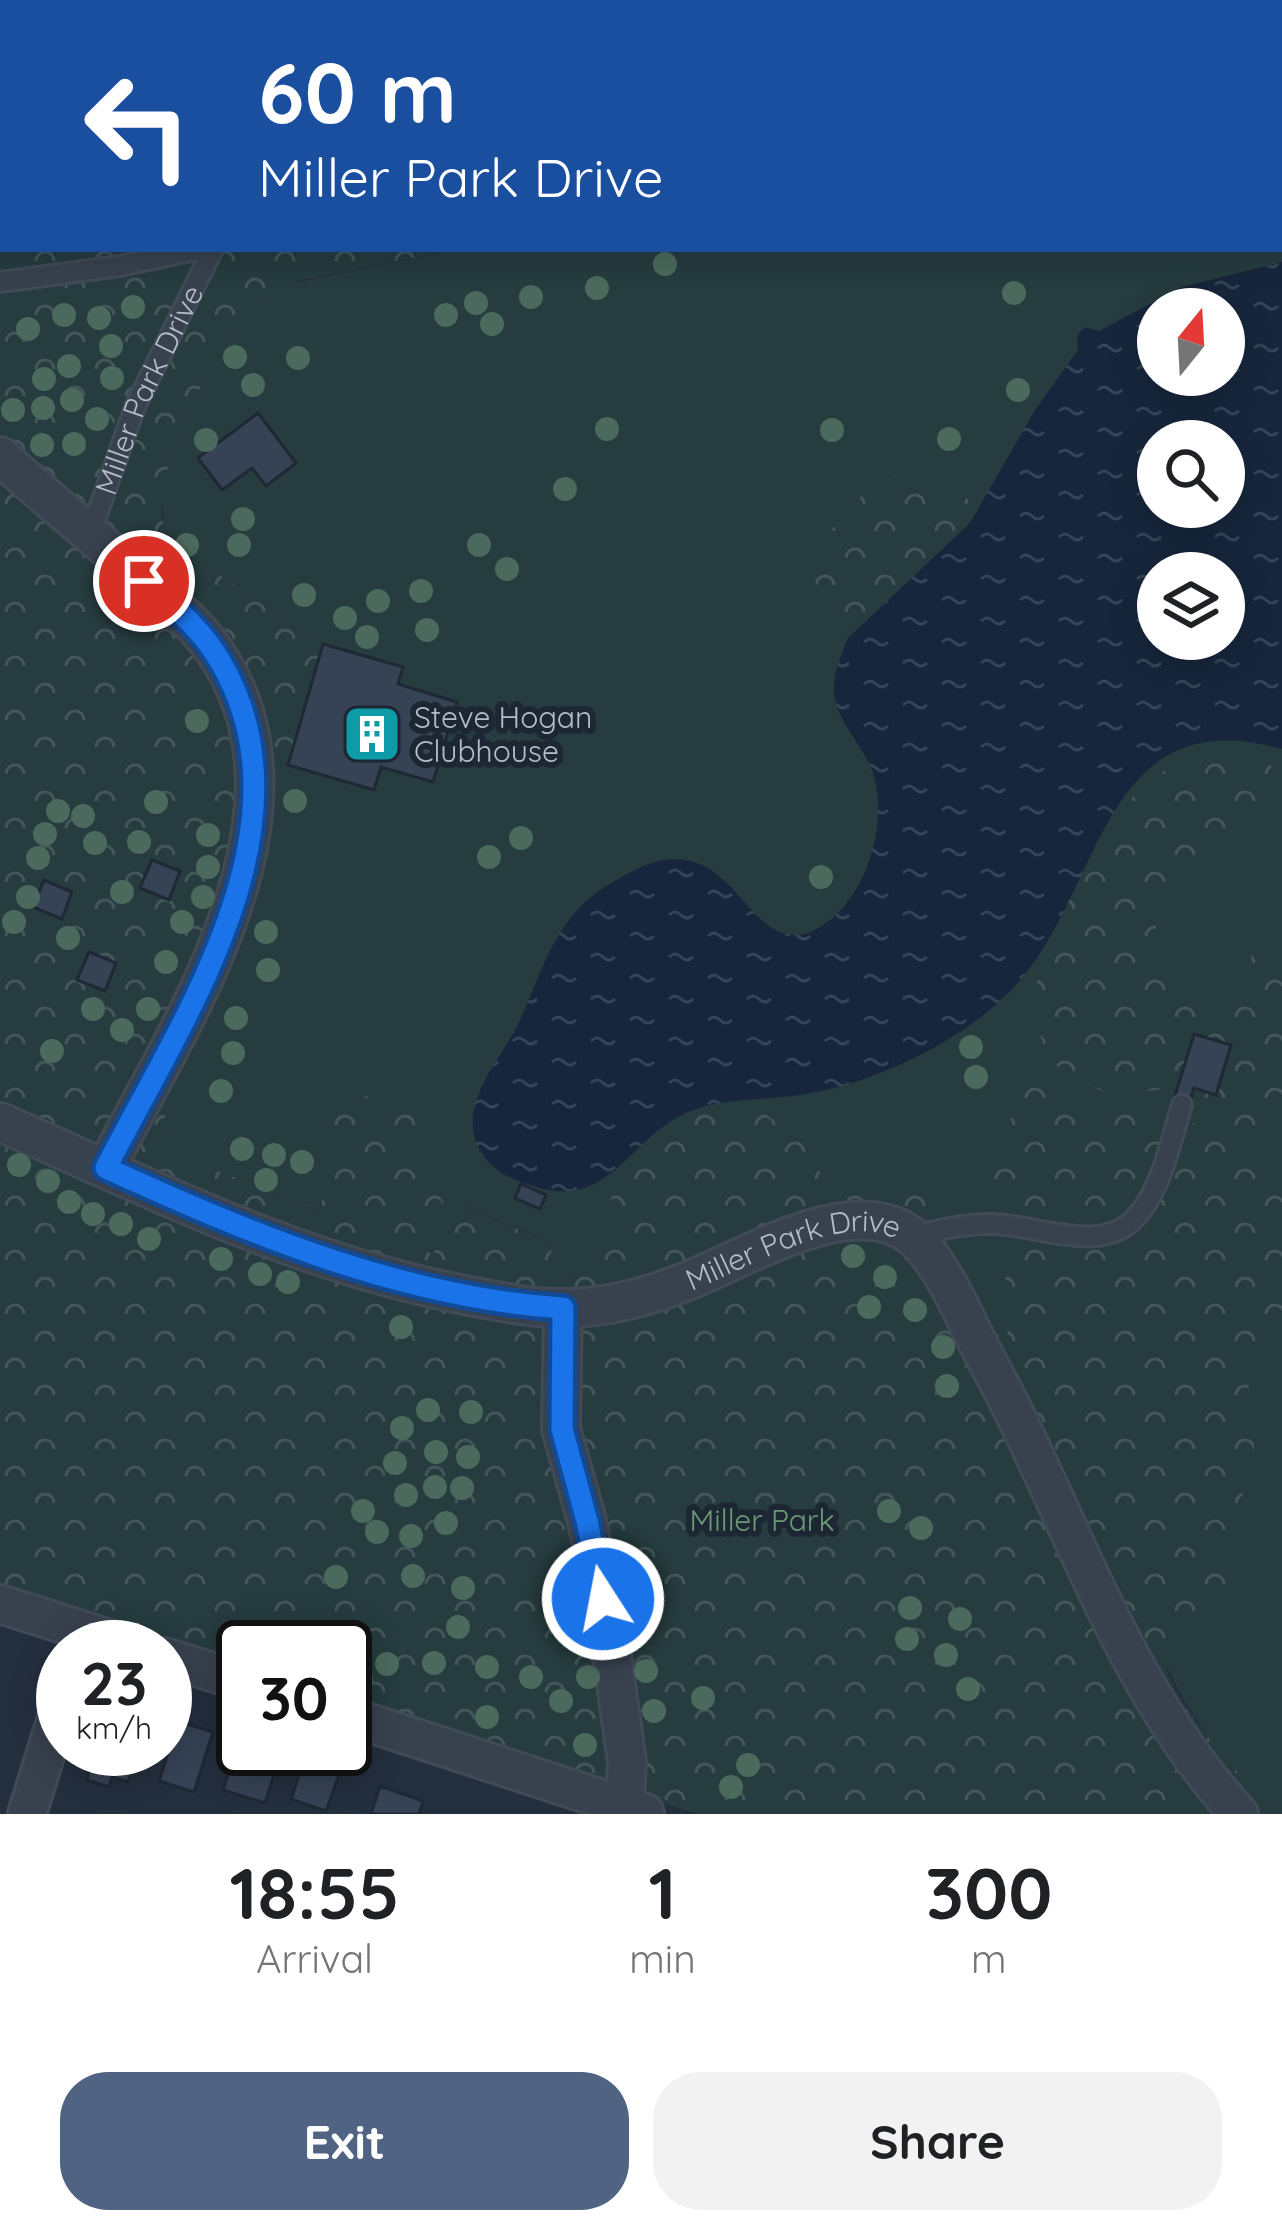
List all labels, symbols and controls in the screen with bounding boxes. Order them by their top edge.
text: 60 m [258,39,457,144]
icon: left [60,48,216,204]
text: Miller Park Drive [258,143,664,211]
street label: Miller Park Drive [87,278,211,500]
north arrow [1137,288,1245,396]
map controls [1137,288,1245,660]
button: search [1137,420,1245,528]
pin [93,530,195,632]
icon: arrive [111,548,177,614]
button: layers [1137,552,1245,660]
place label: Steve Hogan Clubhouse [414,698,592,770]
building icon: Steve Hogan Clubhouse [341,703,403,765]
street label: Miller Park Drive [680,1201,907,1299]
park label: Miller Park [690,1501,834,1539]
position arrow [540,1536,666,1662]
speed limit sign: 30 [216,1620,372,1776]
text: 23 [81,1645,147,1720]
text: km/h [76,1709,152,1747]
text: 18:55 [230,1847,400,1937]
text: 1 [648,1847,676,1937]
text: 300 [925,1847,1052,1937]
text: Arrival [256,1934,373,1983]
text: min [629,1934,696,1983]
text: m [971,1934,1007,1983]
button: Exit [60,2072,629,2210]
button: Share [653,2072,1222,2210]

